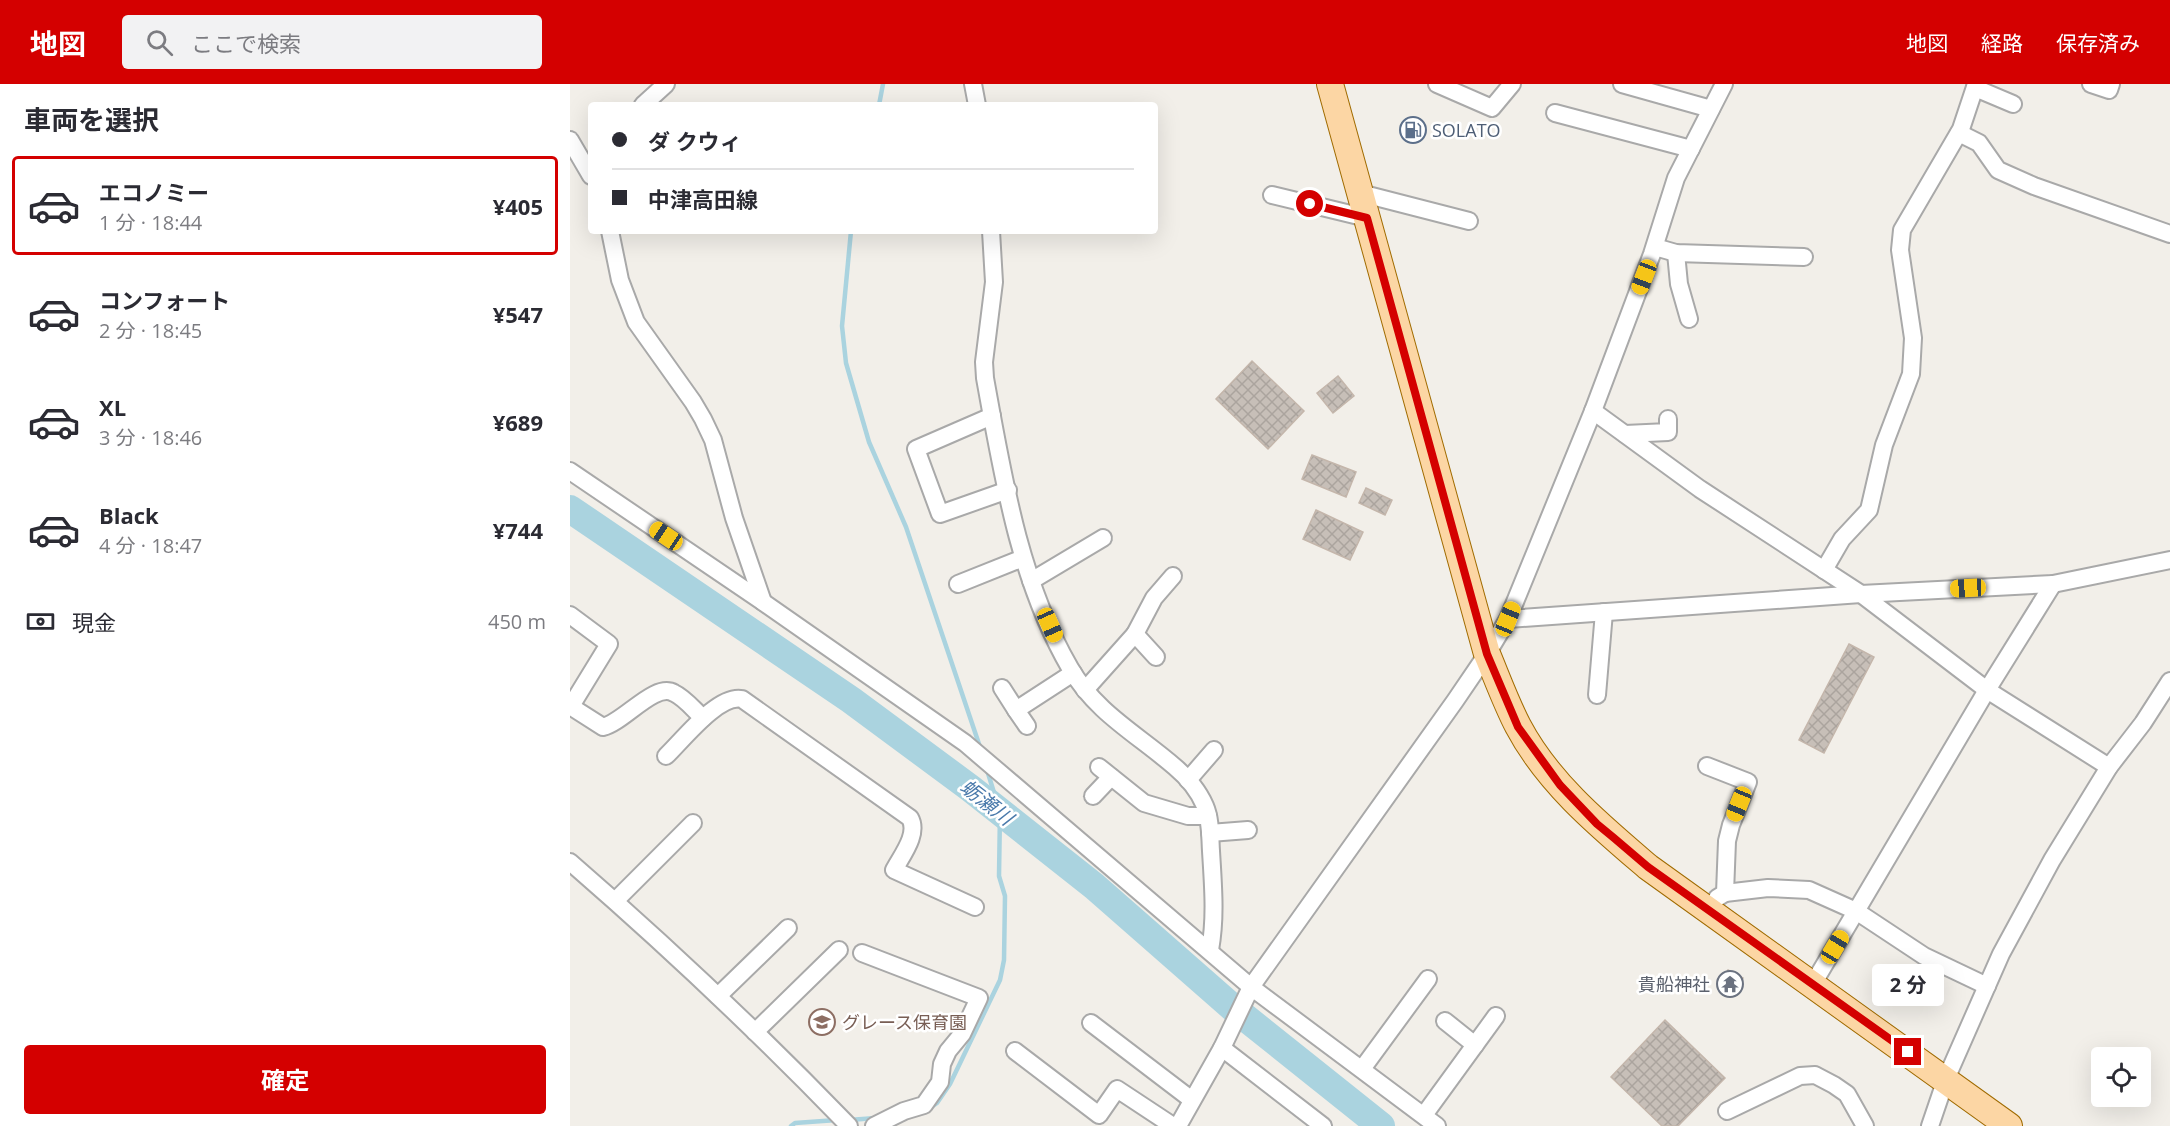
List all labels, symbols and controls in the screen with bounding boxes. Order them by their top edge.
search box [122,15,542,69]
text: 地図 [30,24,86,62]
icon: search [143,26,176,59]
text: ここで検索 [191,28,301,58]
text: 地図 [1906,29,1948,57]
text: 経路 [1981,29,2023,57]
text: 保存済み [2056,29,2140,57]
text: 車両を選択 [24,101,159,138]
fuel station icon: SOLATO [1398,115,1428,145]
place label: SOLATO [1432,118,1501,142]
text: ダ クウィ [648,126,742,156]
text: エコノミー [99,177,209,207]
icon: car [27,179,81,233]
text: 中津高田線 [648,184,758,214]
route start [1296,190,1323,217]
text: ¥405 [493,191,543,221]
text: 1 分 · 18:44 [99,209,202,236]
car [1629,257,1659,297]
text: コンフォート [99,285,230,315]
icon: car [27,287,81,341]
text: ¥547 [493,299,543,329]
text: 2 分 · 18:45 [99,317,202,344]
text: XL [99,392,126,422]
icon: car [27,395,81,449]
text: ¥689 [493,407,543,437]
text: 3 分 · 18:46 [99,424,202,451]
text: Black [99,500,159,530]
icon: car [27,503,81,557]
text: ¥744 [493,515,543,545]
car [646,518,686,554]
text: 4 分 · 18:47 [99,532,202,559]
car [1950,578,1986,598]
car [1493,599,1523,639]
icon: cash [24,605,57,638]
car [1034,605,1066,645]
text: 現金 [72,607,116,637]
text: 450 m [488,608,546,635]
water label: 蛎瀬川 [955,773,1021,832]
car [1724,784,1754,824]
car [1818,927,1852,967]
callout: 2 分 [1872,965,1944,1007]
temple icon: 貴船神社 [1715,969,1745,999]
text: 2 分 [1890,971,1926,998]
place label: 貴船神社 [1638,972,1710,996]
school or university icon: グレース保育園 [807,1007,837,1037]
place label: グレース保育園 [842,1010,967,1034]
route end [1894,1038,1921,1065]
button: 確定 [24,1045,546,1114]
map controls [2091,1047,2151,1107]
button: locate [2091,1047,2151,1107]

